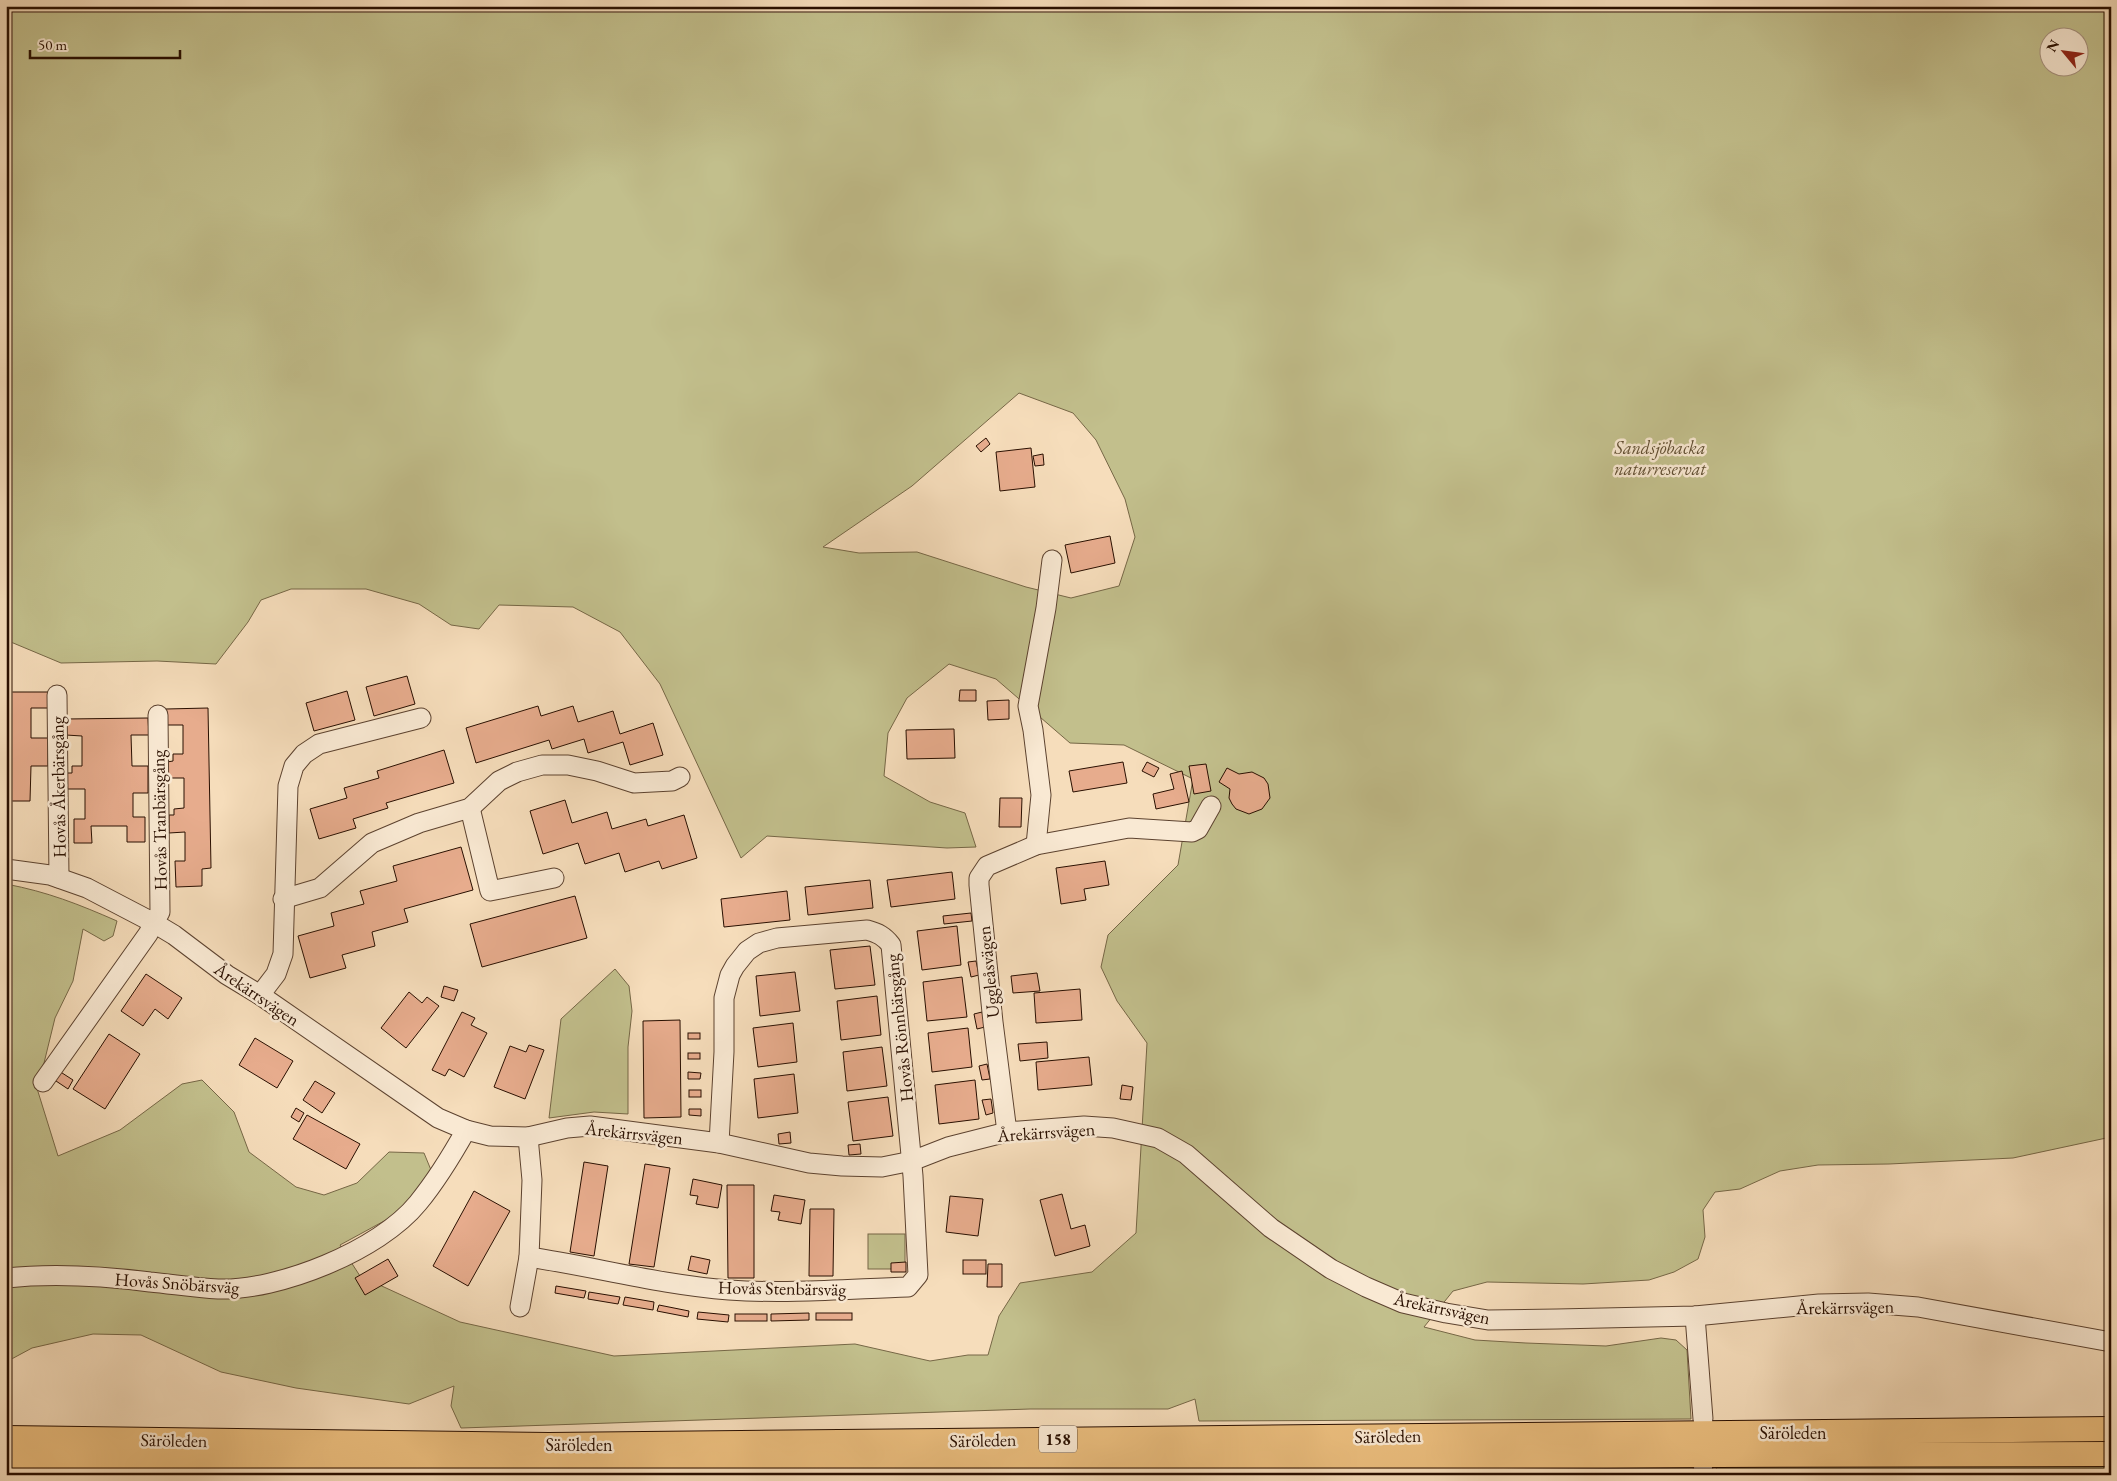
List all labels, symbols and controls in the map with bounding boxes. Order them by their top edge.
scale bar [30,28,180,60]
north arrow [2040,28,2090,78]
text: 50 m [38,35,67,54]
text: N [2042,36,2064,55]
park label: Sandsjöbacka naturreservat [1614,436,1707,480]
street label: Hovås Åkerbärsgång [45,716,71,858]
street label: Hovås Tranbärsgång [146,749,172,891]
street label: Uggleåsvägen [972,924,1004,1019]
street label: Hovås Rönnbärsgång [880,953,918,1103]
street label: Årekärrsvägen [209,956,305,1031]
street label: Årekärrsvägen [583,1116,684,1150]
street label: Årekärrsvägen [995,1117,1096,1147]
street label: Hovås Snöbärsväg [114,1267,240,1299]
street label: Hovås Stenbärsväg [718,1275,847,1301]
street label: Årekärrsvägen [1391,1286,1493,1330]
street label: Årekärrsvägen [1795,1295,1895,1319]
street label: Säröleden [1760,1421,1827,1444]
street label: Säröleden [1354,1424,1422,1448]
road number: 158 [1039,1426,1077,1452]
street label: Säröleden [140,1428,208,1452]
street label: Säröleden [949,1428,1017,1452]
street label: Säröleden [546,1433,613,1456]

